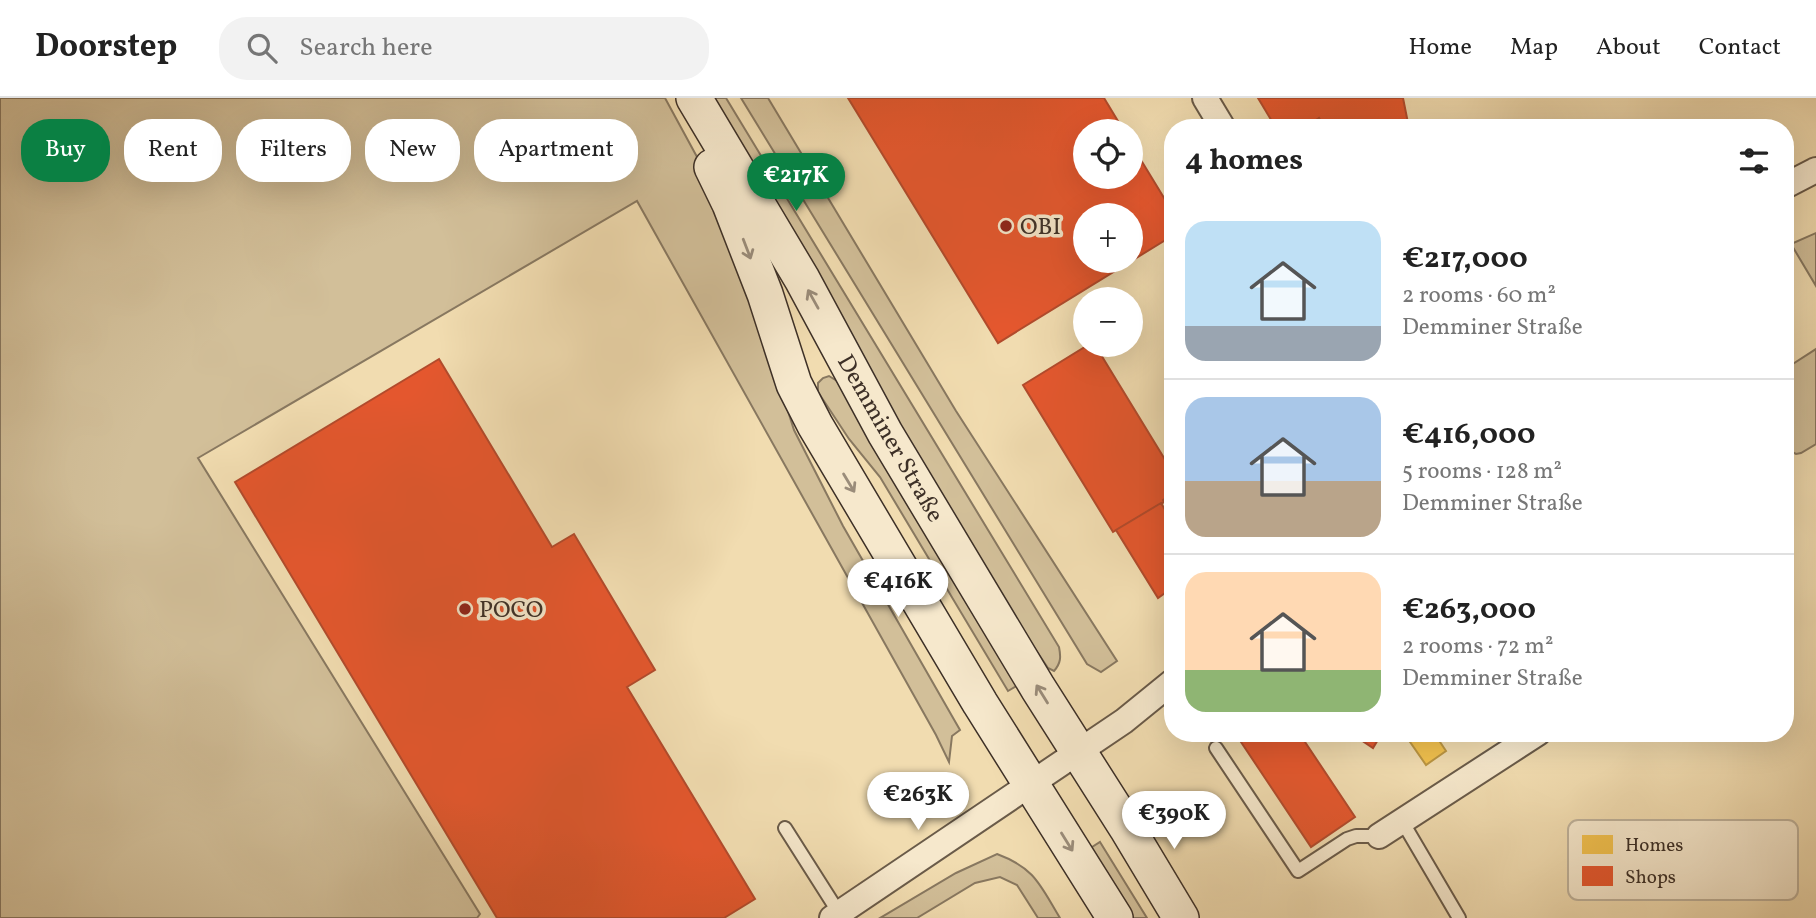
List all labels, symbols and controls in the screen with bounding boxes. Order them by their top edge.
search box [219,17,709,80]
text: Doorstep [35,25,177,71]
icon: search [243,29,281,67]
text: Search here [299,30,433,66]
text: Home [1408,31,1472,65]
text: Map [1510,31,1558,65]
text: About [1596,31,1661,65]
text: Contact [1699,31,1781,65]
chip: Buy [21,119,110,182]
chip: Rent [124,119,222,182]
chip: Filters [236,119,351,182]
chip: New [365,119,460,182]
chip: Apartment [474,119,638,182]
map controls [1073,119,1143,357]
button: locate [1073,119,1143,189]
text: 4 homes [1185,140,1303,182]
icon: filters [1735,142,1773,180]
pin: €217K [747,153,845,213]
text: €217K [763,160,829,192]
button: + [1073,203,1143,273]
place label: OBI [1020,211,1061,245]
marker: OBI [998,218,1014,234]
one-way arrow [742,237,755,259]
text: €217,000 [1402,238,1528,280]
icon: home [1241,249,1325,333]
text: 2 rooms · 60 m² [1402,280,1556,312]
button: − [1073,287,1143,357]
one-way arrow [806,289,819,310]
text: Demminer Straße [1402,312,1583,344]
street label: Demminer Straße [827,349,951,529]
text: €416,000 [1402,414,1536,456]
icon: home [1241,425,1325,509]
text: 5 rooms · 128 m² [1402,456,1562,488]
one-way arrow [843,473,857,493]
text: Demminer Straße [1402,488,1583,520]
pin: €416K [849,560,947,619]
text: €416K [863,566,933,598]
text: €263,000 [1402,589,1536,631]
place label: POCO [479,594,543,628]
icon: home [1241,600,1325,684]
marker: POCO [457,601,473,617]
text: 2 rooms · 72 m² [1402,631,1553,663]
text: Demminer Straße [1402,663,1583,695]
one-way arrow [1035,684,1049,704]
pin: €263K [869,772,967,832]
text: €263K [883,779,953,811]
pin: €390K [1125,792,1223,851]
text: €390K [1138,798,1210,830]
legend [1568,820,1798,900]
one-way arrow [1060,831,1074,851]
text: Homes [1625,833,1683,859]
text: Shops [1625,865,1676,891]

